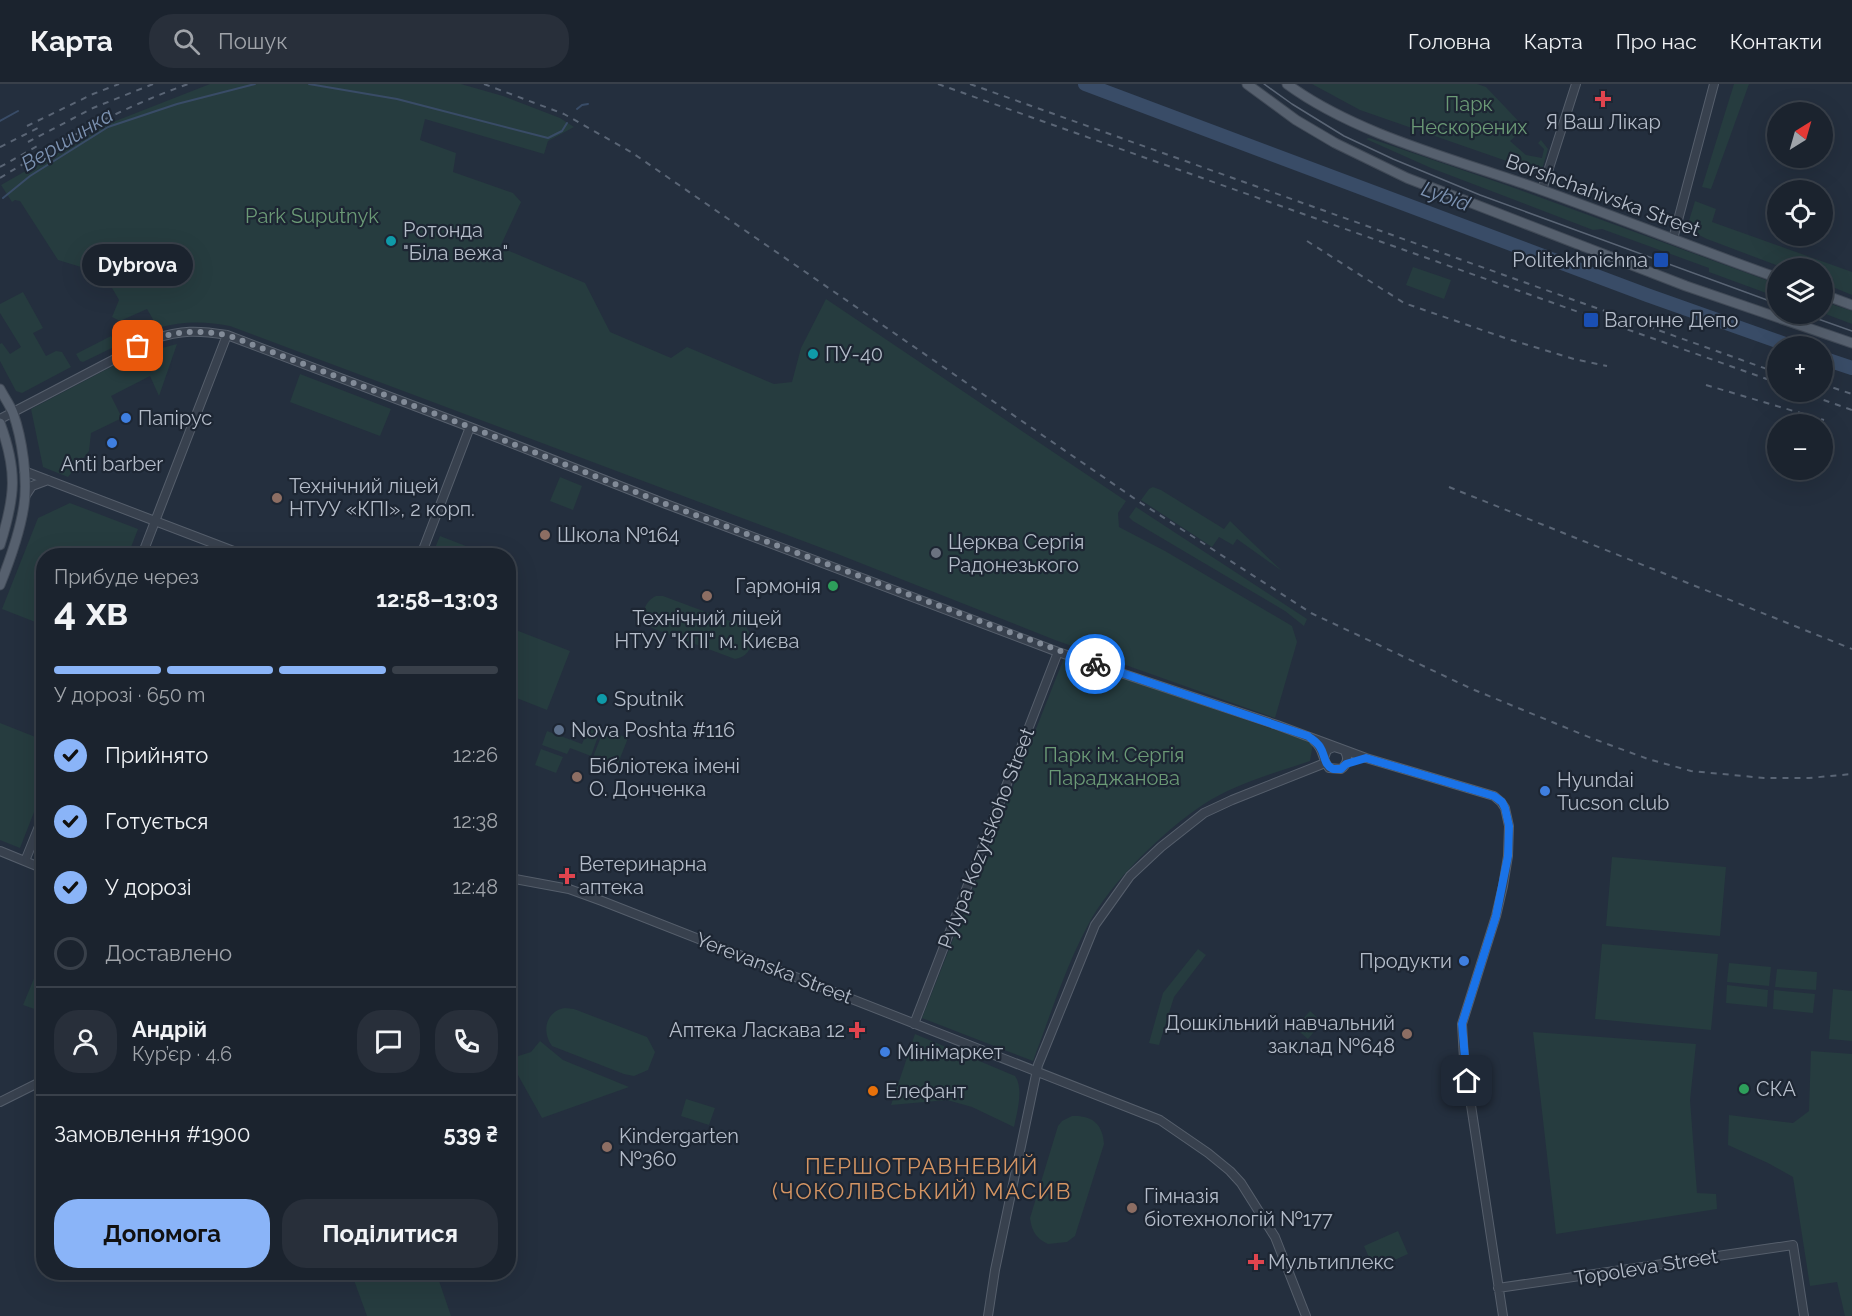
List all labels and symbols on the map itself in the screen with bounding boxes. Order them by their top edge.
marker: Я Ваш Лікар [1594,90,1612,108]
park label: Парк Нескорених [1411,92,1527,139]
water label: Вершинка [16,102,118,176]
north arrow [1767,102,1833,168]
place label: Я Ваш Лікар [1545,110,1661,134]
street label: Borshchahivska Street [1502,149,1704,241]
water label: Lybid [1418,176,1474,216]
park label: Park Suputnyk [245,204,379,228]
place label: Ротонда "Біла вежа" [403,218,508,265]
marker: Ротонда "Біла вежа" [384,234,398,248]
callout: Dybrova [82,244,194,286]
place label: Politekhnichna [1512,248,1648,272]
marker: Politekhnichna [1652,251,1670,269]
place label: Вагонне Депо [1604,308,1738,332]
marker: Вагонне Депо [1582,311,1600,329]
pin [112,320,163,371]
place label: ПУ-40 [825,342,883,366]
marker: ПУ-40 [806,347,820,361]
place label: Папірус [138,406,212,430]
marker: Папірус [119,411,133,425]
marker: Anti barber [105,436,119,450]
place label: Anti barber [61,452,163,476]
place label: Технічний ліцей НТУУ «КПІ», 2 корп. [289,474,475,521]
marker: Технічний ліцей НТУУ «КПІ», 2 корп. [270,491,284,505]
place label: Школа №164 [557,523,680,547]
marker: Школа №164 [538,528,552,542]
place label: Церква Сергія Радонезького [948,530,1084,577]
marker: Церква Сергія Радонезького [929,546,943,560]
place label: Гармонія [735,574,821,598]
marker: Гармонія [826,579,840,593]
marker: Технічний ліцей НТУУ "КПІ" м. Києва [700,589,714,603]
place label: Технічний ліцей НТУУ "КПІ" м. Києва [615,606,799,653]
courier [1065,634,1125,694]
place label: Sputnik [614,687,684,711]
marker: Sputnik [595,692,609,706]
place label: Nova Poshta #116 [571,718,735,742]
marker: Nova Poshta #116 [552,723,566,737]
street label: Pylypa Kozytskoho Street [933,724,1039,952]
park label: Парк ім. Сергія Параджанова [1044,743,1184,790]
place label: Бібліотека імені О. Донченка [589,754,740,801]
place label: Hyundai Tucson club [1557,768,1669,815]
marker: Бібліотека імені О. Донченка [570,770,584,784]
marker: Hyundai Tucson club [1538,784,1552,798]
place label: Ветеринарна аптека [579,852,707,899]
marker: Ветеринарна аптека [560,869,574,883]
street label: Yerevanska Street [692,927,856,1009]
place label: Продукти [1359,949,1452,973]
marker: Продукти [1457,954,1471,968]
place label: Дошкільний навчальний заклад №648 [1165,1011,1395,1058]
place label: Аптека Ласкава 12 [669,1018,845,1042]
marker: Аптека Ласкава 12 [850,1023,864,1037]
marker: Дошкільний навчальний заклад №648 [1400,1027,1414,1041]
place label: Мінімаркет [897,1040,1004,1064]
marker: Мінімаркет [878,1045,892,1059]
pin [1441,1055,1492,1106]
place label: СКА [1756,1077,1796,1101]
place label: Елефант [885,1079,967,1103]
marker: СКА [1737,1082,1751,1096]
marker: Елефант [866,1084,880,1098]
place label: Kindergarten №360 [619,1124,739,1171]
marker: Kindergarten №360 [600,1140,614,1154]
district label: ПЕРШОТРАВНЕВИЙ (ЧОКОЛІВСЬКИЙ) МАСИВ [772,1153,1072,1204]
place label: Гімназія біотехнологій №177 [1144,1184,1333,1231]
marker: Гімназія біотехнологій №177 [1125,1201,1139,1215]
street label: Topoleva Street [1573,1244,1720,1290]
place label: Мультиплекс [1268,1250,1394,1274]
marker: Мультиплекс [1249,1255,1263,1269]

